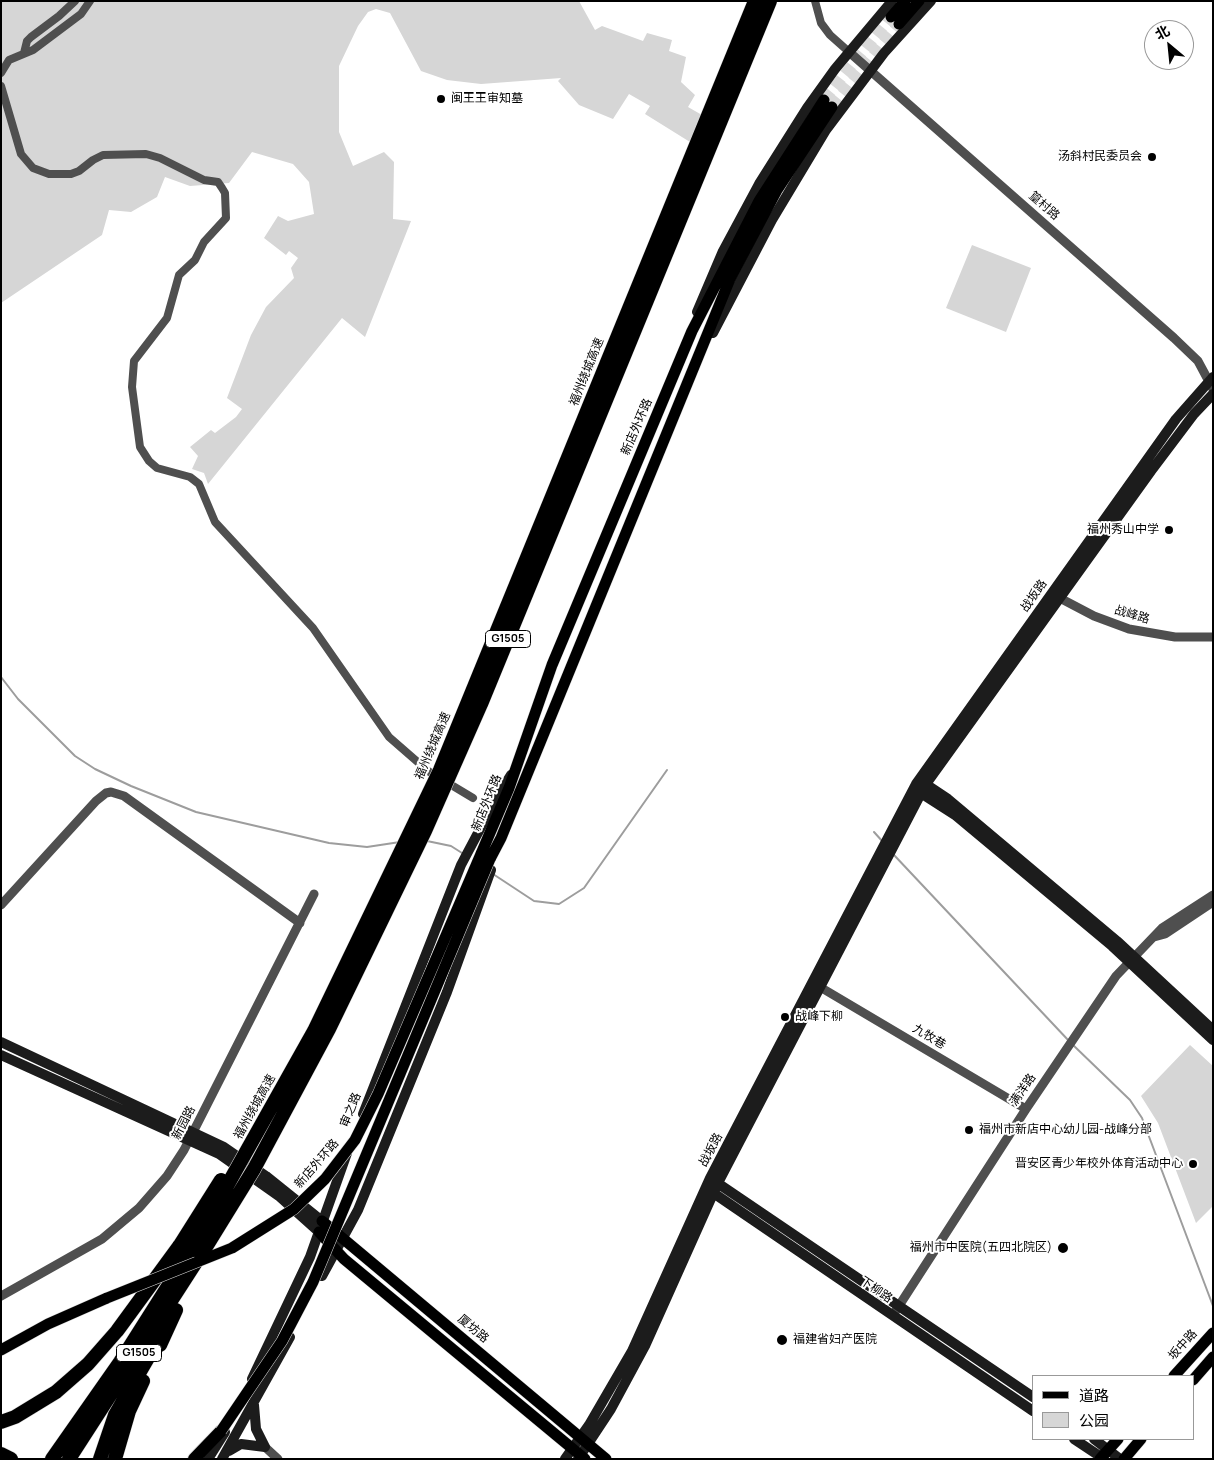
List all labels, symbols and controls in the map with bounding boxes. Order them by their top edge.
north arrow [1144,20,1194,70]
text: 北 [1152,21,1173,44]
place label: 闽王王审知墓 [451,92,523,106]
marker: 闽王王审知墓 [435,93,447,105]
place label: 汤斜村民委员会 [1058,150,1142,164]
marker: 汤斜村民委员会 [1146,151,1158,163]
street label: 篁村路 [1026,189,1062,223]
street label: 福州绕城高速 [567,336,607,408]
street label: 新店外环路 [619,397,655,457]
place label: 福州秀山中学 [1087,523,1159,537]
marker: 福州秀山中学 [1163,524,1175,536]
street label: 战坂路 [1018,577,1050,615]
street label: 战峰路 [1113,603,1151,627]
road number: G1505 [486,630,530,648]
street label: 福州绕城高速 [412,710,454,782]
street label: 新店外环路 [469,772,505,834]
place label: 战峰下柳 [795,1010,843,1024]
marker: 战峰下柳 [779,1011,791,1023]
street label: 九牧巷 [910,1022,948,1052]
street label: 满洋路 [1007,1071,1039,1109]
street label: 福州绕城高速 [231,1072,279,1142]
street label: 审之路 [338,1091,364,1129]
street label: 新园路 [169,1104,199,1142]
place label: 福州市新店中心幼儿园-战峰分部 [979,1123,1152,1137]
marker: 福州市新店中心幼儿园-战峰分部 [963,1124,975,1136]
street label: 战坂路 [696,1131,726,1169]
street label: 新店外环路 [292,1137,342,1191]
place label: 晋安区青少年校外体育活动中心 [1015,1157,1183,1171]
marker: 晋安区青少年校外体育活动中心 [1187,1158,1199,1170]
place label: 福州市中医院(五四北院区) [910,1241,1052,1255]
marker: 福州市中医院(五四北院区) [1056,1241,1070,1255]
street label: 下柳路 [857,1274,895,1306]
street label: 厦坊路 [455,1312,491,1346]
street label: 坂中路 [1166,1327,1200,1363]
marker: 福建省妇产医院 [775,1333,789,1347]
place label: 福建省妇产医院 [793,1333,877,1347]
road number: G1505 [116,1345,162,1362]
legend [1032,1375,1194,1440]
text: 道路 [1079,1385,1109,1406]
text: 公园 [1079,1410,1109,1431]

